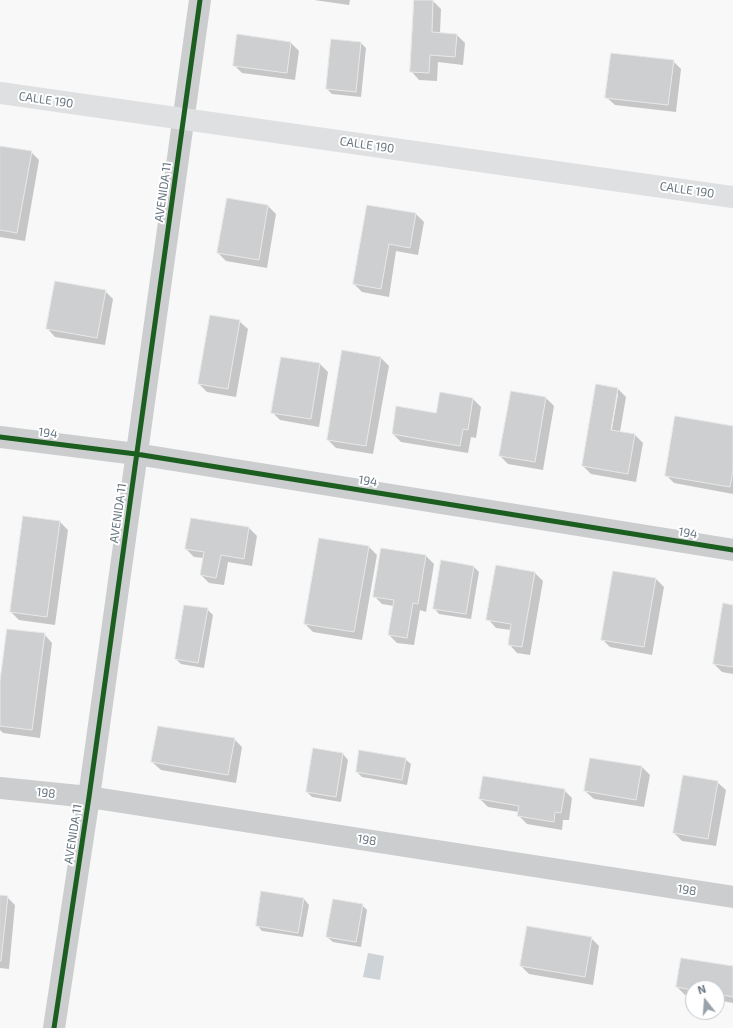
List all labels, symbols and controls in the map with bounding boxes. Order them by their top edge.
street label: CALLE 190 [18,89,74,111]
street label: CALLE 190 [339,134,395,156]
street label: AVENIDA 11 [152,161,174,223]
street label: CALLE 190 [659,179,715,201]
street label: 194 [38,425,58,441]
street label: 194 [357,472,379,490]
street label: AVENIDA 11 [107,482,129,544]
street label: 194 [677,524,699,542]
street label: 198 [36,785,56,801]
street label: AVENIDA 11 [61,803,85,865]
street label: 198 [357,831,377,849]
street label: 198 [677,881,697,899]
north arrow [685,980,725,1020]
text: N [696,982,707,996]

